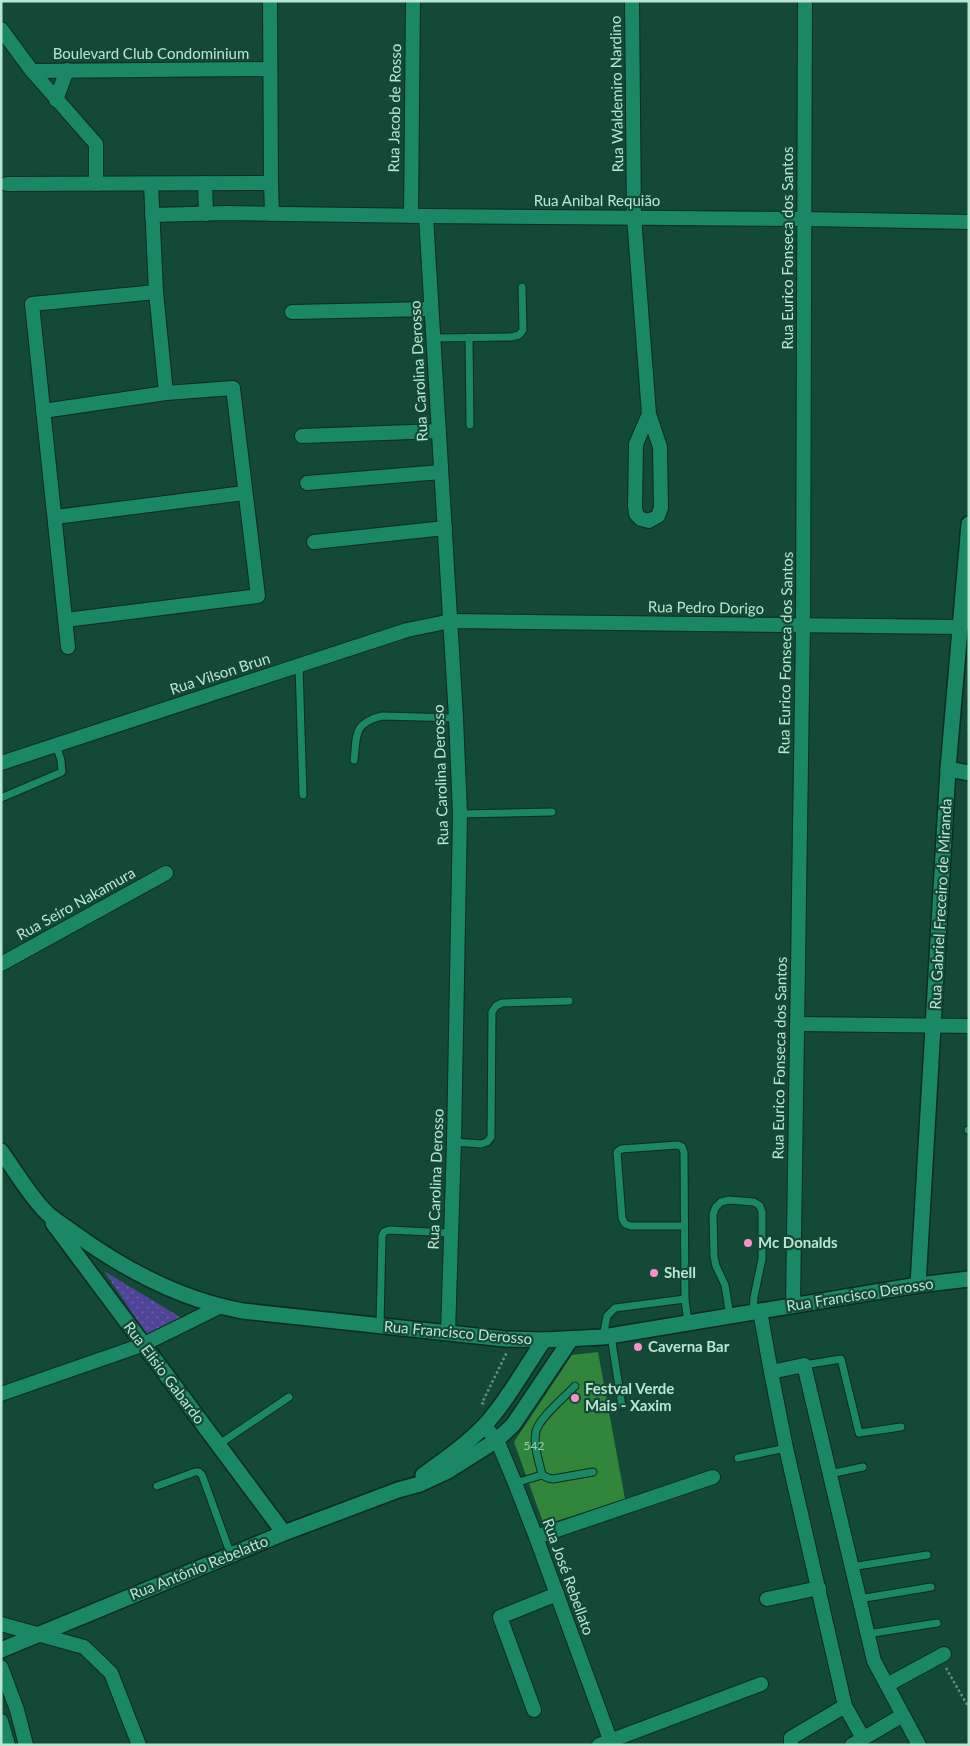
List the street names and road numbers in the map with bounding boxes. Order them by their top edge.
street label: Rua Waldemiro Nardino [606,16,626,173]
street label: Boulevard Club Condominium [53,44,249,62]
street label: Rua Jacob de Rosso [384,44,404,172]
street label: Rua Eurico Fonseca dos Santos [778,147,796,349]
street label: Rua Anibal Requião [534,191,660,209]
street label: Rua Carolina Derosso [405,300,431,442]
street label: Rua Eurico Fonseca dos Santos [774,551,796,755]
street label: Rua Pedro Dorigo [648,597,764,617]
street label: Rua Vilson Brun [167,648,272,698]
street label: Rua Carolina Derosso [429,704,451,846]
street label: Rua Gabriel Freceiro de Miranda [925,798,955,1010]
street label: Rua Seiro Nakamura [13,863,138,943]
street label: Rua Eurico Fonseca dos Santos [768,956,790,1160]
street label: Rua Carolina Derosso [424,1108,446,1250]
street label: Rua Francisco Derosso [785,1273,935,1315]
street label: Rua Francisco Derosso [383,1317,533,1347]
street label: Rua Elisio Gabardo [121,1318,209,1427]
street label: Rua José Rebellato [540,1516,598,1637]
street label: Rua Antônio Rebelatto [127,1531,270,1603]

